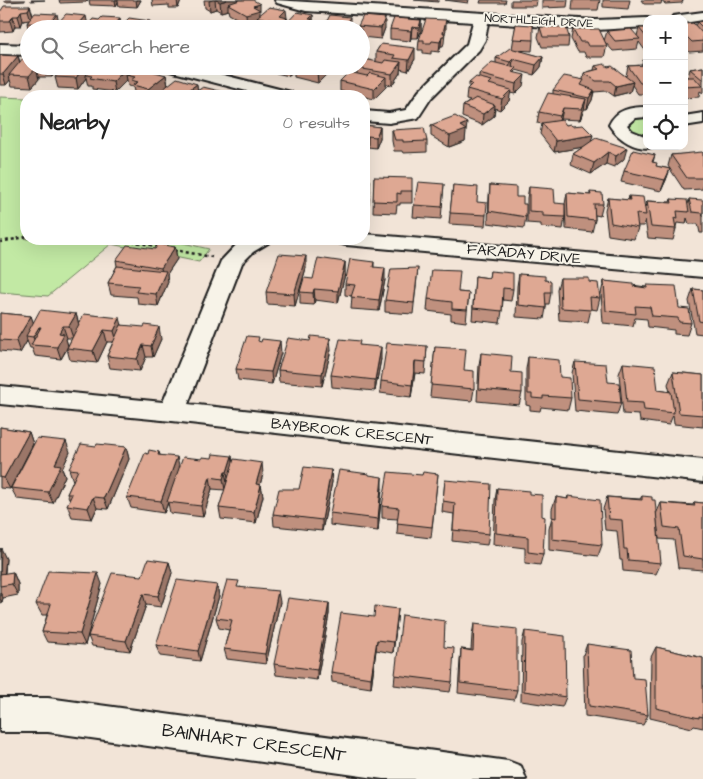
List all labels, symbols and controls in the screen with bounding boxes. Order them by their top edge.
street label: NORTHLEIGH DRIVE [484,10,594,32]
map controls [643,15,688,150]
button: + [643,15,688,60]
search box [20,20,370,75]
icon: search [38,34,66,62]
text: Search here [78,34,190,61]
button: − [643,60,688,105]
button: locate [643,105,688,150]
text: Nearby [40,108,110,137]
text: 0 results [283,112,350,134]
street label: FARADAY DRIVE [466,239,582,269]
street label: BAYBROOK CRESCENT [270,413,435,451]
street label: BAINHART CRESCENT [160,718,348,768]

